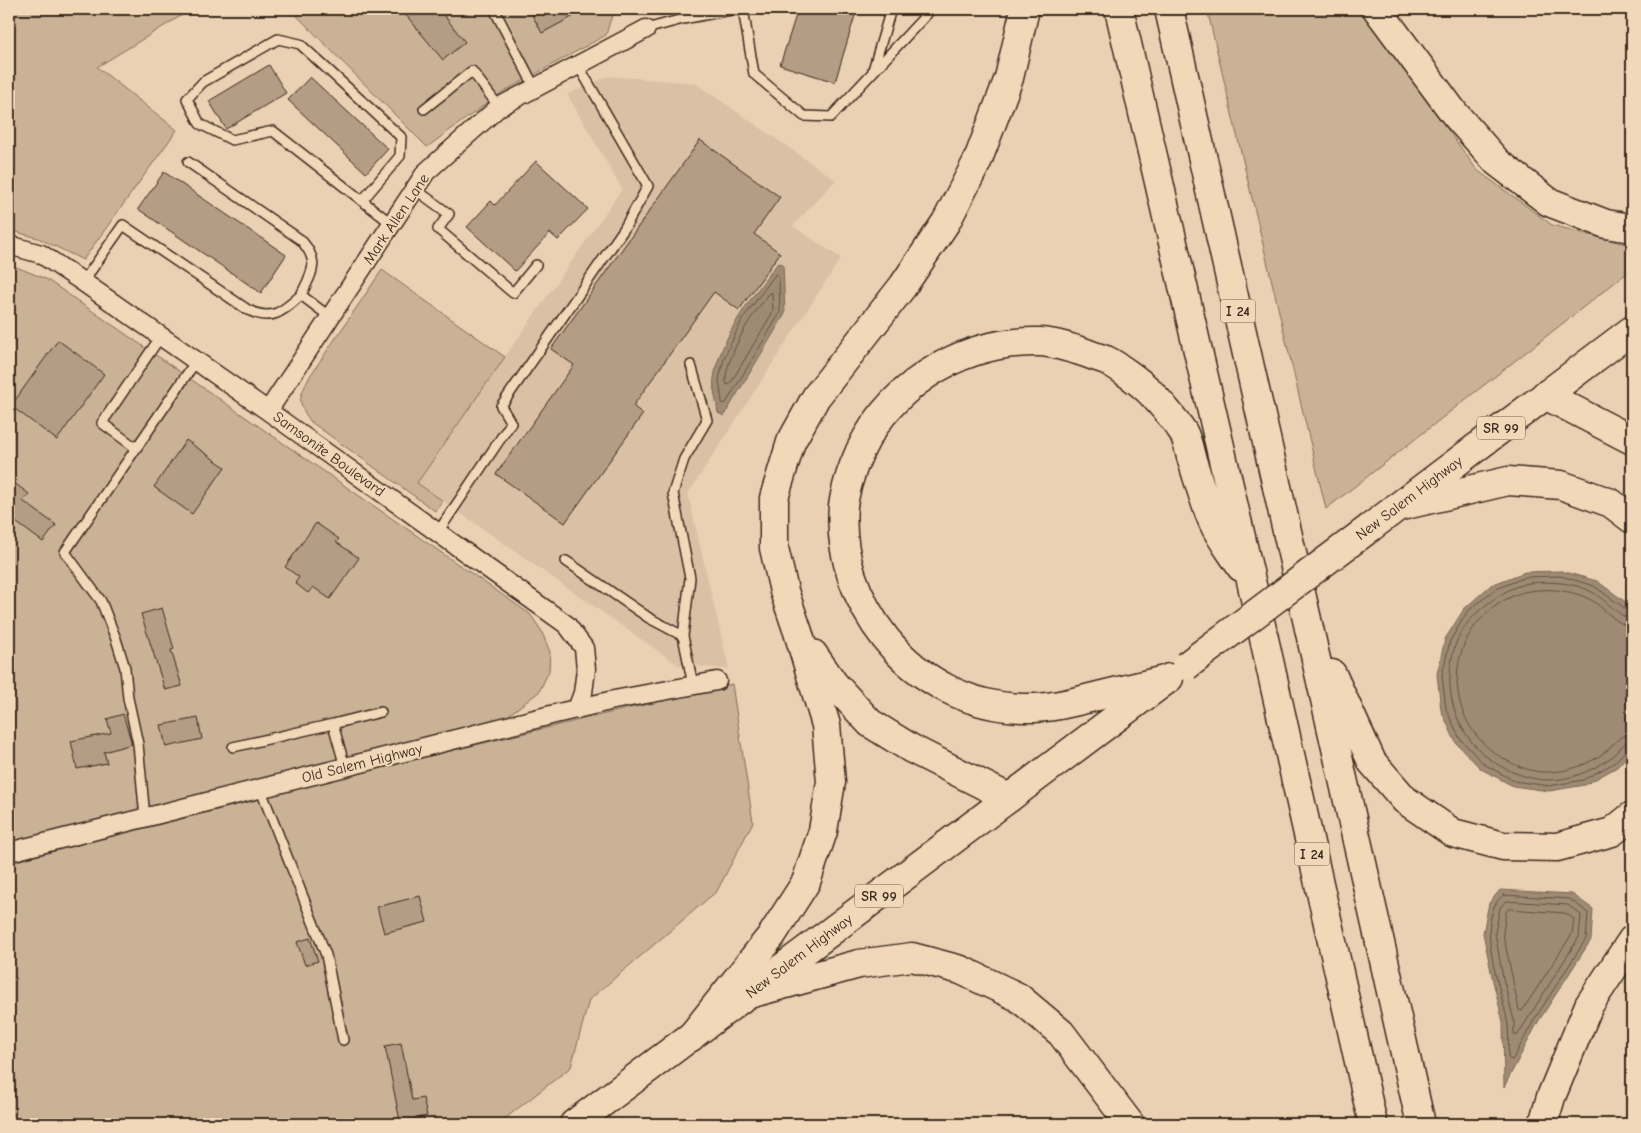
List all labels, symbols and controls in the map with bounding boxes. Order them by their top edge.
street label: Mark Allen Lane [359,170,433,268]
road number: I 24 [1220,300,1256,322]
street label: Samsonite Boulevard [270,407,388,501]
road number: SR 99 [1477,416,1525,439]
street label: New Salem Highway [1352,452,1466,544]
street label: Old Salem Highway [300,739,424,787]
road number: I 24 [1294,842,1330,866]
road number: SR 99 [855,884,903,908]
street label: New Salem Highway [742,910,856,1002]

